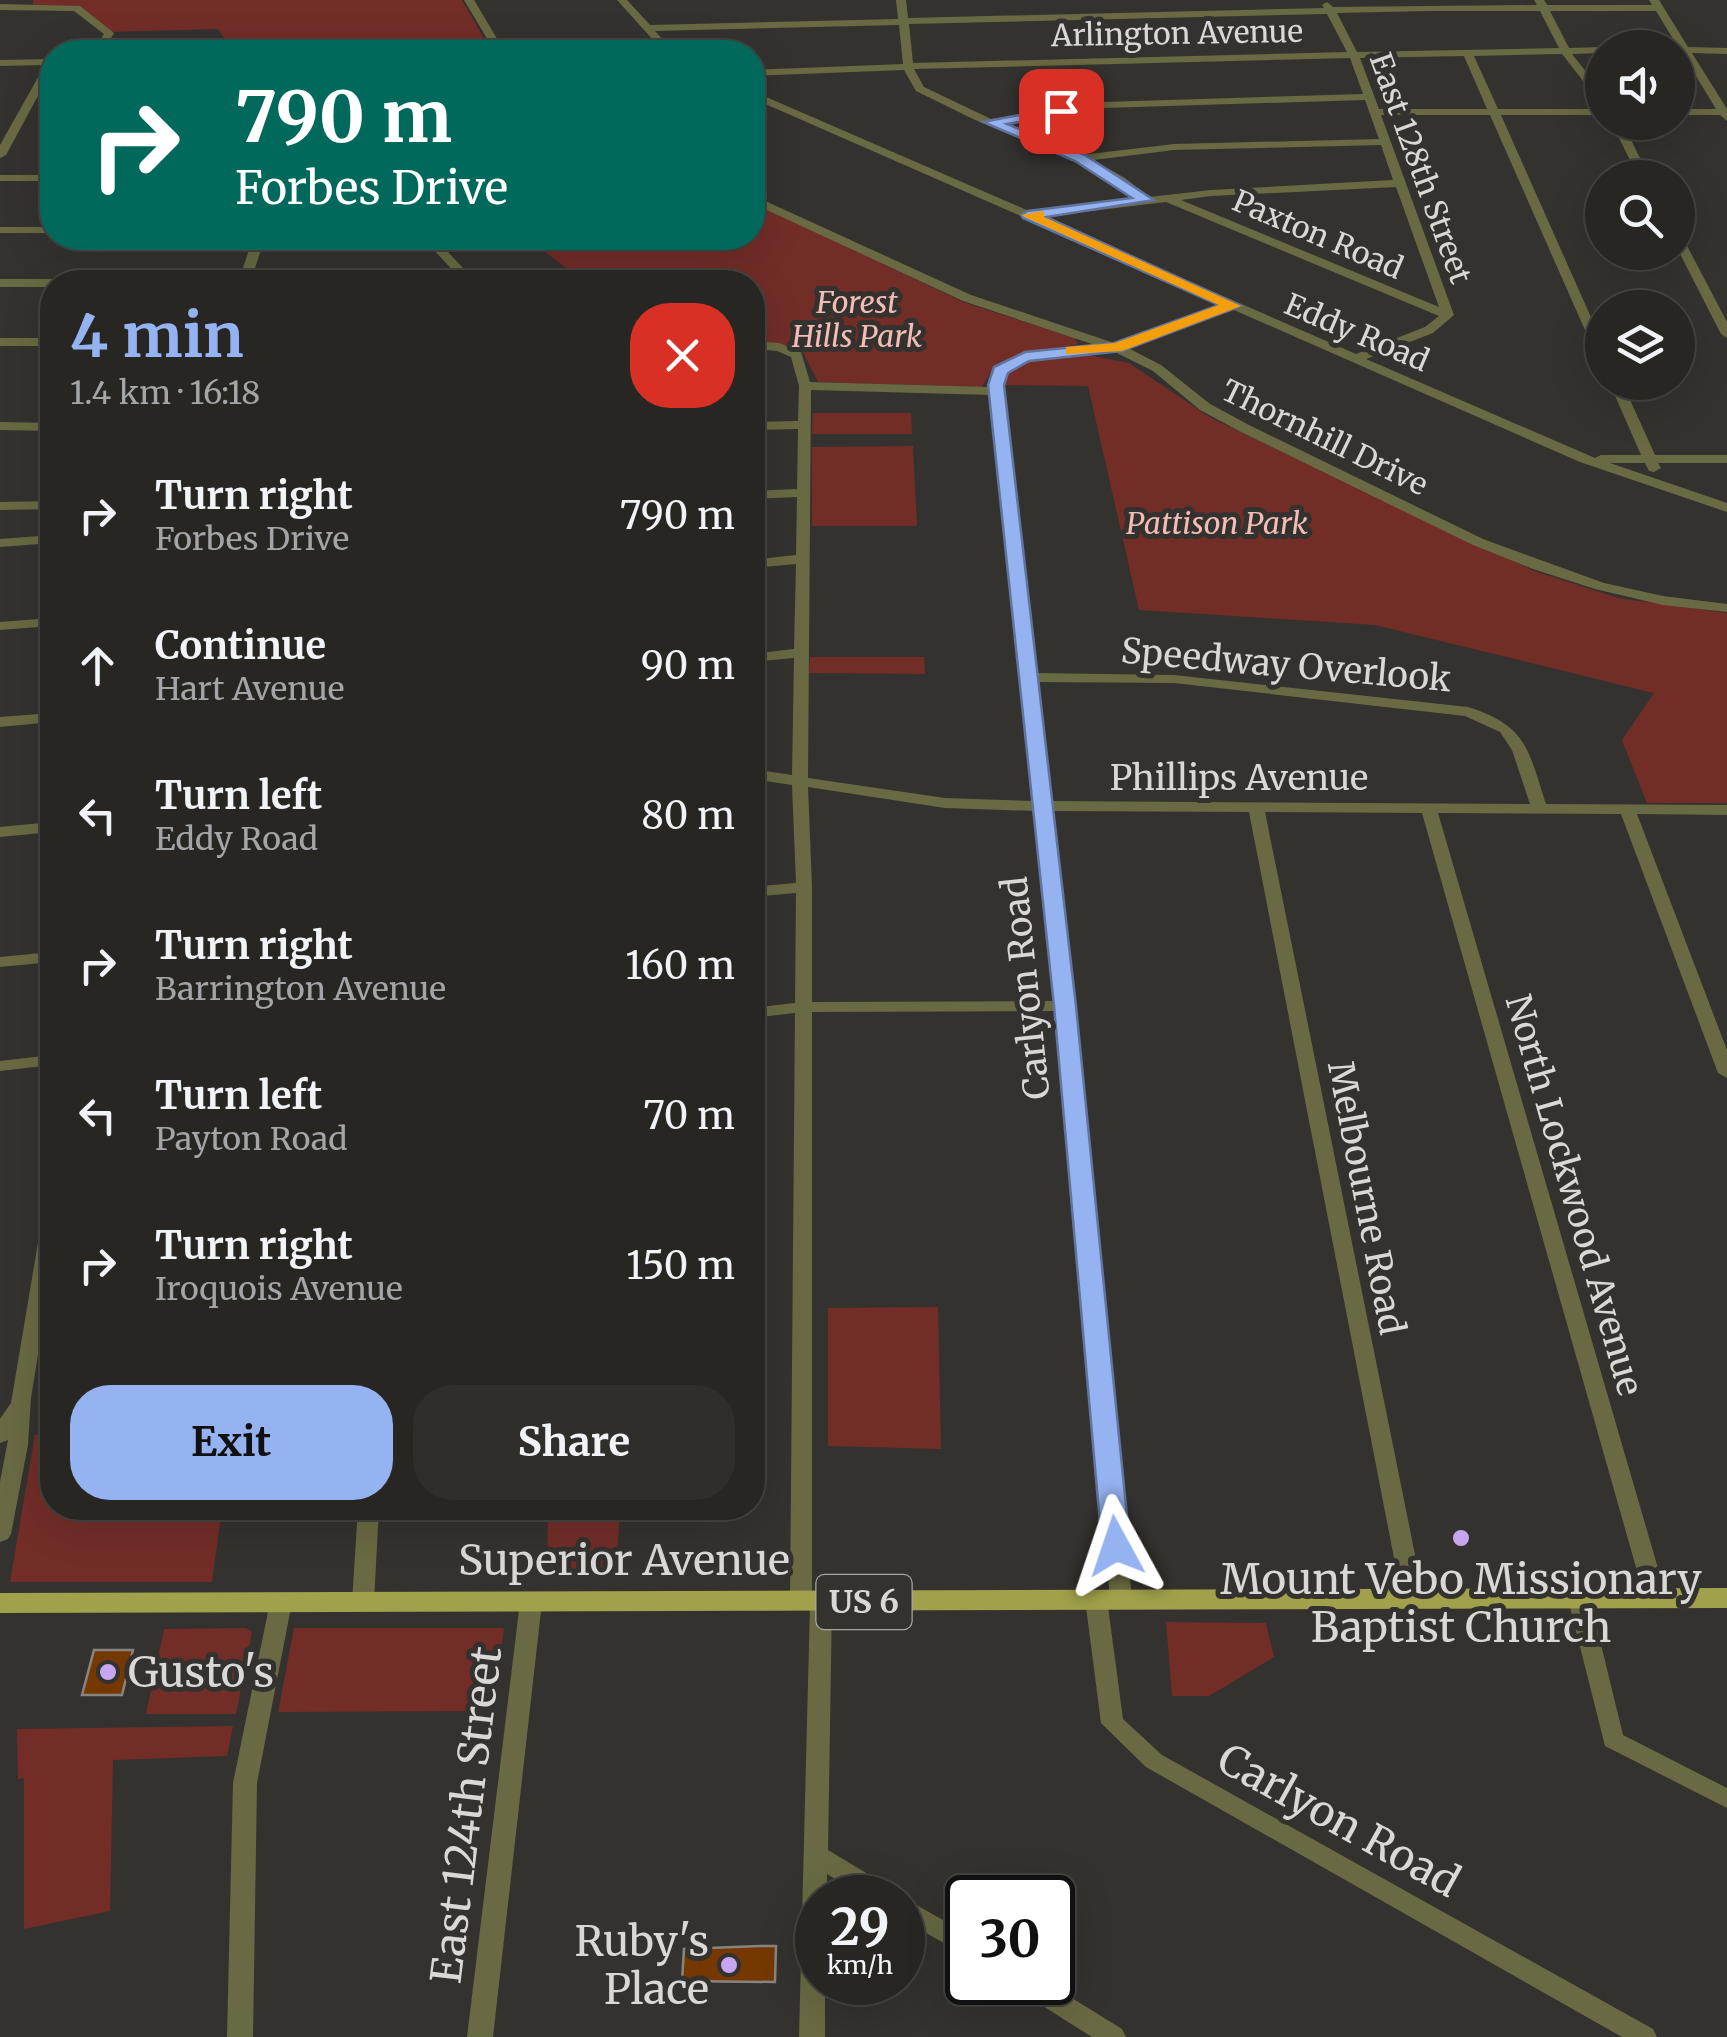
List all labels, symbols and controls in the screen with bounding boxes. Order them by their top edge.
street label: Arlington Avenue [1050,12,1303,54]
map controls [1585,30,1695,400]
button: sound [1585,30,1695,140]
street label: East 128th Street [1362,48,1480,289]
pin [1019,69,1104,154]
text: 790 m [235,73,452,161]
icon: right [70,80,200,210]
icon: arrive [1034,84,1089,139]
text: Forbes Drive [235,160,508,216]
button: search [1585,160,1695,270]
street label: Paxton Road [1227,181,1409,287]
park label: Forest Hills Park [791,283,923,355]
street label: Eddy Road [1279,285,1435,379]
button: layers [1585,290,1695,400]
text: 4 min [70,298,244,373]
button: close [630,303,735,408]
street label: Thornhill Drive [1216,371,1434,503]
text: 1.4 km · 16:18 [70,373,260,413]
text: Turn right [155,472,353,519]
icon: right [70,488,125,543]
text: 790 m [620,492,735,539]
park label: Pattison Park [1126,504,1309,542]
text: Forbes Drive [155,519,349,559]
text: Continue [155,622,326,669]
street label: Speedway Overlook [1119,629,1453,701]
icon: ahead [70,638,125,693]
text: 90 m [641,642,735,689]
text: Hart Avenue [155,669,344,709]
street label: Phillips Avenue [1110,756,1368,800]
text: Turn left [155,772,322,819]
icon: left [70,788,125,843]
text: 80 m [641,792,735,839]
text: Eddy Road [155,819,318,859]
street label: Carlyon Road [992,874,1060,1102]
text: Turn right [155,922,353,969]
icon: right [70,938,125,993]
text: 160 m [625,942,735,989]
text: Barrington Avenue [155,969,446,1009]
street label: North Lockwood Avenue [1496,990,1652,1400]
street label: Melbourne Road [1318,1058,1414,1338]
text: Turn left [155,1072,322,1119]
icon: left [70,1088,125,1143]
text: 70 m [643,1092,735,1139]
text: Payton Road [155,1119,347,1159]
text: Turn right [155,1222,353,1269]
icon: right [70,1238,125,1293]
text: 150 m [626,1242,735,1289]
text: Iroquois Avenue [155,1269,403,1309]
button: Exit [70,1385,393,1500]
button: Share [413,1385,735,1500]
position arrow [1064,1494,1168,1598]
marker: Mount Vebo Missionary Baptist Church [1450,1527,1472,1549]
street label: Superior Avenue [458,1534,790,1586]
place label: Mount Vebo Missionary Baptist Church [1220,1553,1702,1653]
road number: US 6 [816,1575,912,1629]
street label: East 124th Street [420,1644,512,1986]
place label: Gusto's [128,1646,274,1698]
marker: Gusto's [97,1661,119,1683]
street label: Carlyon Road [1209,1732,1469,1908]
speed limit sign: 30 [945,1875,1075,2005]
text: 29 [830,1896,890,1959]
place label: Ruby's Place [574,1915,709,2015]
text: km/h [827,1949,893,1981]
marker: Ruby's Place [718,1954,740,1976]

